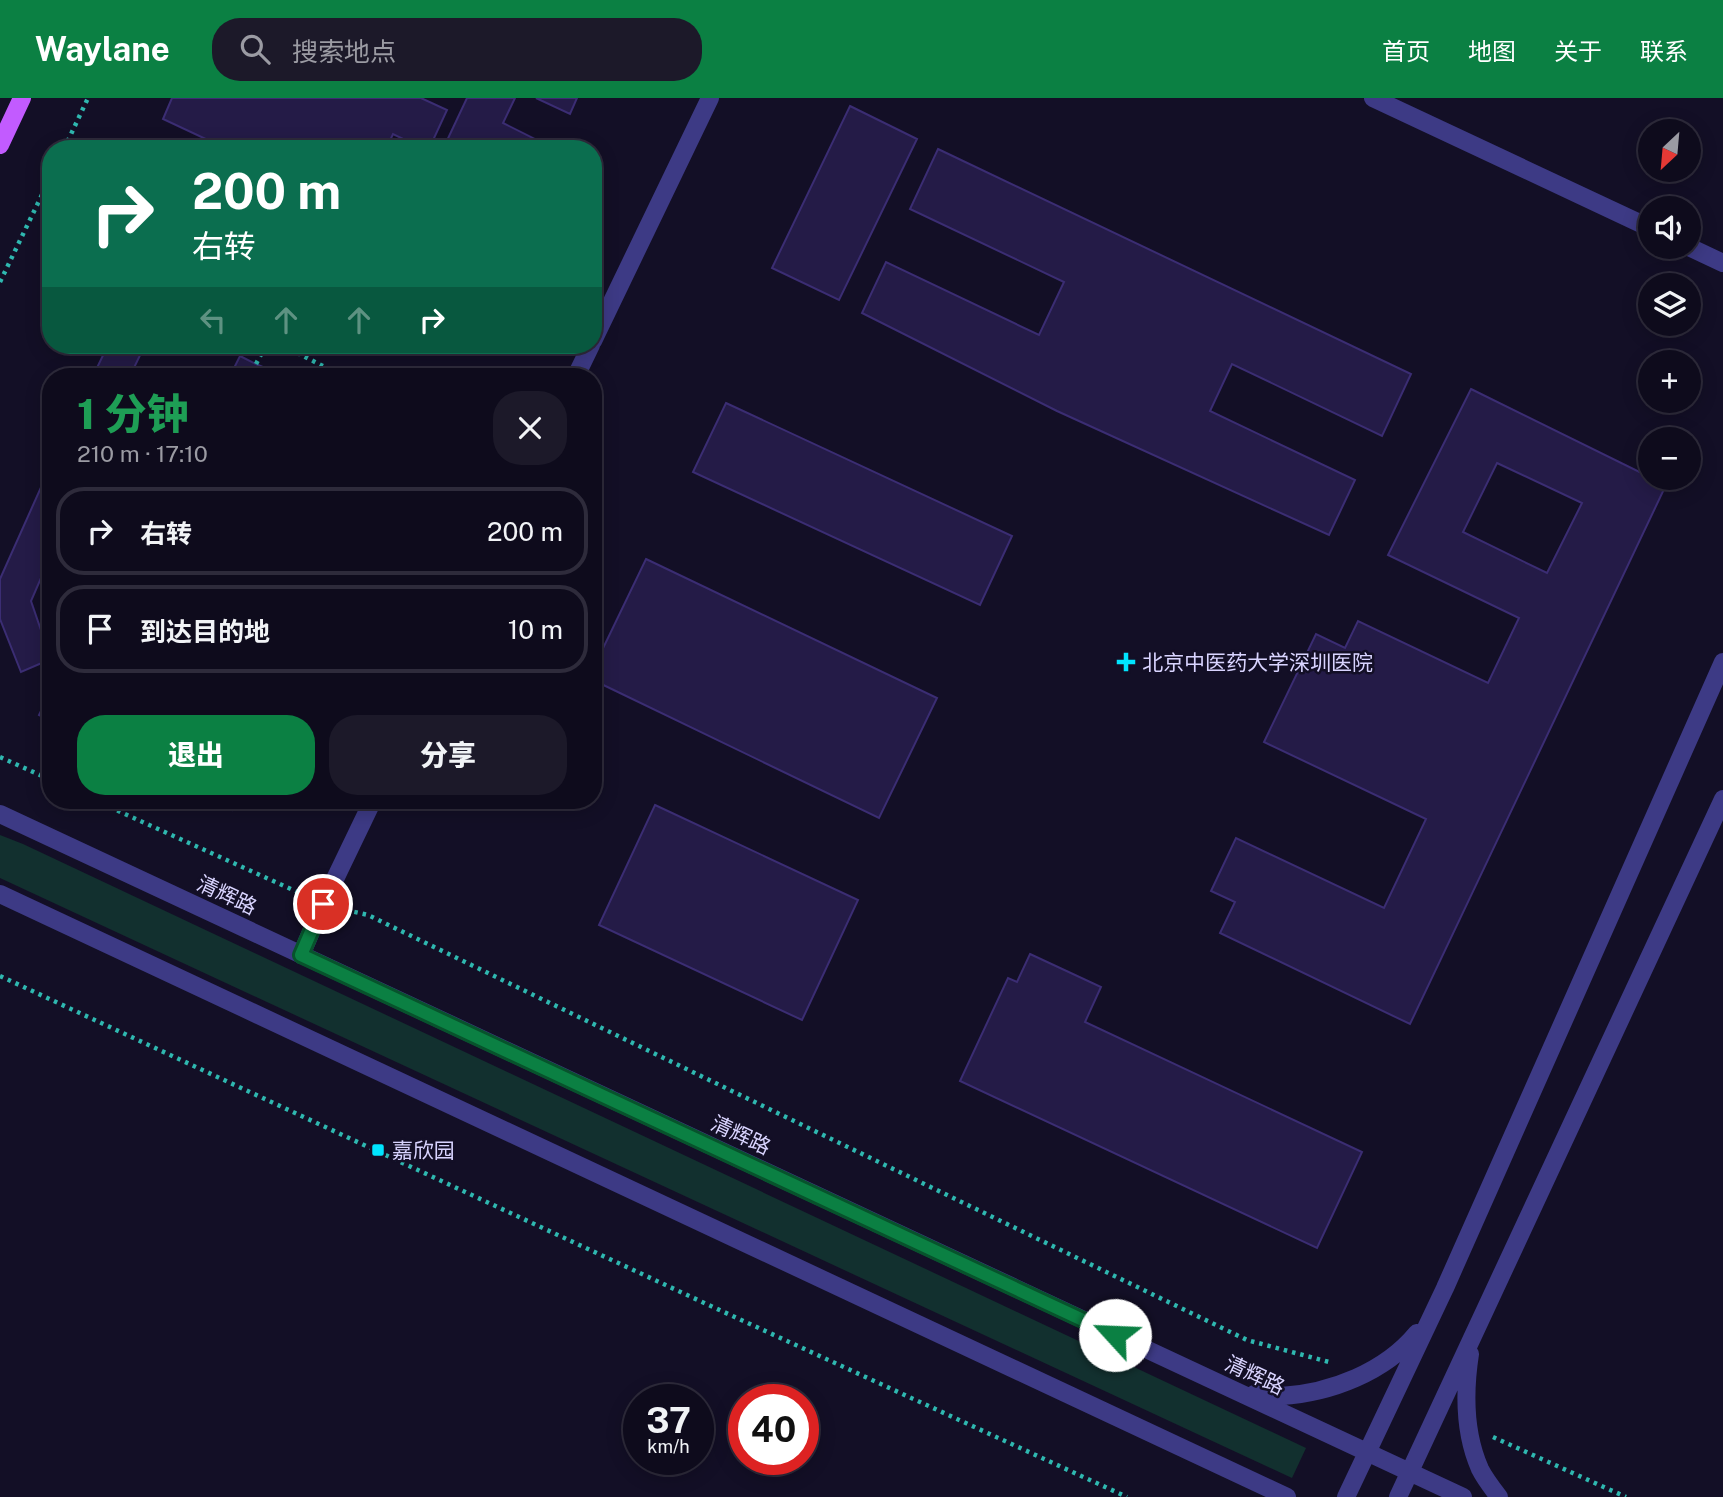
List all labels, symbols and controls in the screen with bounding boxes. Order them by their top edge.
search box [212,18,702,81]
text: Waylane [35,30,170,68]
icon: search [236,30,274,68]
text: 搜索地点 [292,36,396,67]
text: 首页 [1382,37,1430,65]
text: 地图 [1468,37,1516,65]
text: 关于 [1554,37,1602,65]
text: 联系 [1640,37,1688,65]
north arrow [1638,119,1701,182]
map controls [1638,119,1701,490]
text: 200 m [192,162,341,220]
icon: right [77,168,168,259]
button: sound [1638,196,1701,259]
text: 右转 [192,228,256,265]
button: layers [1638,273,1701,336]
icon: left [194,301,232,339]
icon: ahead [267,301,305,339]
icon: ahead [340,301,378,339]
icon: right [413,301,451,339]
button: + [1638,350,1701,413]
text: 1 分钟 [77,389,189,438]
button: close [493,391,567,465]
button: − [1638,427,1701,490]
text: 210 m · 17:10 [77,440,208,467]
icon: right [81,512,119,550]
text: 200 m [487,516,563,547]
text: 右转 [140,518,192,549]
icon: arrive [81,610,119,648]
text: 10 m [508,614,563,645]
text: 到达目的地 [140,616,270,647]
place label: 北京中医药大学深圳医院 [1142,650,1373,675]
marker: 北京中医药大学深圳医院 [1116,652,1136,672]
button: 退出 [77,715,315,795]
button: 分享 [329,715,567,795]
street label: 清辉路 [193,870,261,920]
pin [293,874,353,934]
icon: arrive [304,885,342,923]
street label: 清辉路 [707,1110,775,1160]
place label: 嘉欣园 [392,1138,455,1163]
marker: 嘉欣园 [370,1142,386,1158]
position arrow [1078,1298,1152,1372]
street label: 清辉路 [1221,1350,1289,1400]
speed limit sign: 40 [728,1384,819,1475]
text: 37 [646,1400,691,1441]
text: km/h [647,1436,690,1457]

